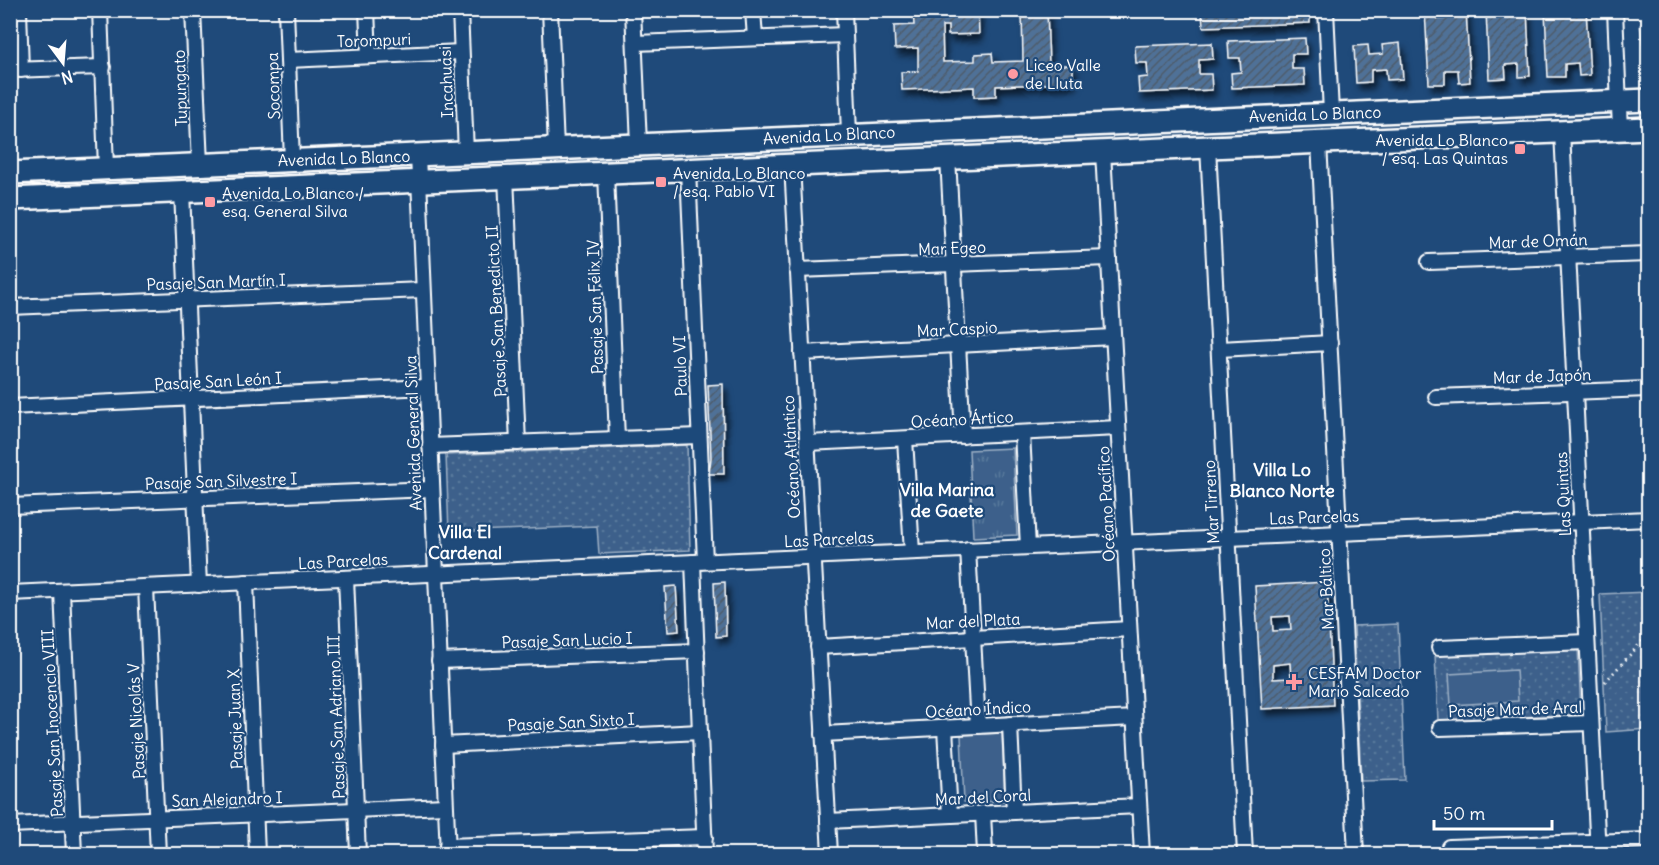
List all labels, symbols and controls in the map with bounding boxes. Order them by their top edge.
street label: Torompuri [337,29,411,51]
north arrow [33,33,93,93]
street label: Incahuasi [435,46,457,118]
street label: Tupungato [169,49,191,127]
street label: Socompa [262,52,284,120]
place label: Liceo Valle de Lluta [1025,55,1101,93]
text: N [59,66,75,89]
marker: Liceo Valle de Lluta [1006,67,1020,81]
street label: Avenida Lo Blanco [1248,102,1382,126]
street label: Avenida Lo Blanco [762,122,896,148]
place label: Avenida Lo Blanco / esq. Las Quintas [1375,130,1508,168]
marker: Avenida Lo Blanco / esq. Las Quintas [1513,142,1527,156]
street label: Avenida Lo Blanco [277,146,411,170]
place label: Avenida Lo Blanco / esq. Pablo VI [673,163,806,201]
marker: Avenida Lo Blanco / esq. Pablo VI [654,175,668,189]
place label: Avenida Lo Blanco / esq. General Silva [222,183,364,221]
marker: Avenida Lo Blanco / esq. General Silva [203,195,217,209]
street label: Pasaje San Benedicto II [482,224,510,397]
street label: Mar de Omán [1488,229,1588,253]
street label: Mar Egeo [918,237,986,259]
street label: Pasaje San Félix IV [583,239,607,375]
street label: Pasaje San Martín I [146,270,286,294]
street label: Mar Caspio [916,317,998,341]
street label: Paulo VI [669,335,691,397]
street label: Avenida General Silva [400,355,426,511]
street label: Mar de Japón [1492,364,1592,388]
street label: Pasaje San León I [154,368,282,394]
street label: Océano Atlántico [778,395,804,519]
street label: Océano Ártico [910,406,1014,432]
street label: Océano Pacífico [1093,446,1119,562]
street label: Las Quintas [1551,451,1575,537]
district label: Villa Lo Blanco Norte [1229,458,1335,502]
street label: Mar Tirreno [1199,460,1223,544]
street label: Pasaje San Silvestre I [144,468,298,494]
district label: Villa Marina de Gaete [900,478,994,522]
street label: Las Parcelas [1269,505,1359,529]
district label: Villa El Cardenal [428,520,502,564]
street label: Las Parcelas [784,527,874,551]
street label: Mar Báltico [1314,548,1338,630]
street label: Las Parcelas [298,549,388,573]
street label: Mar del Plata [925,609,1021,633]
street label: Pasaje San Inocencio VIII [37,628,67,818]
street label: Pasaje San Lucio I [501,628,633,652]
street label: Pasaje San Adriano III [323,635,349,799]
street label: Pasaje Nicolás V [123,662,149,780]
place label: CESFAM Doctor Mario Salcedo [1308,663,1422,701]
street label: Pasaje Juan X [223,668,247,770]
marker: CESFAM Doctor Mario Salcedo [1285,673,1303,691]
street label: Océano Índico [924,696,1032,722]
street label: Pasaje Mar de Aral [1448,697,1582,721]
street label: Pasaje San Sixto I [507,709,635,735]
street label: Mar del Coral [934,784,1032,810]
street label: San Alejandro I [171,787,283,811]
scale bar [1434,793,1552,831]
text: 50 m [1443,802,1485,825]

